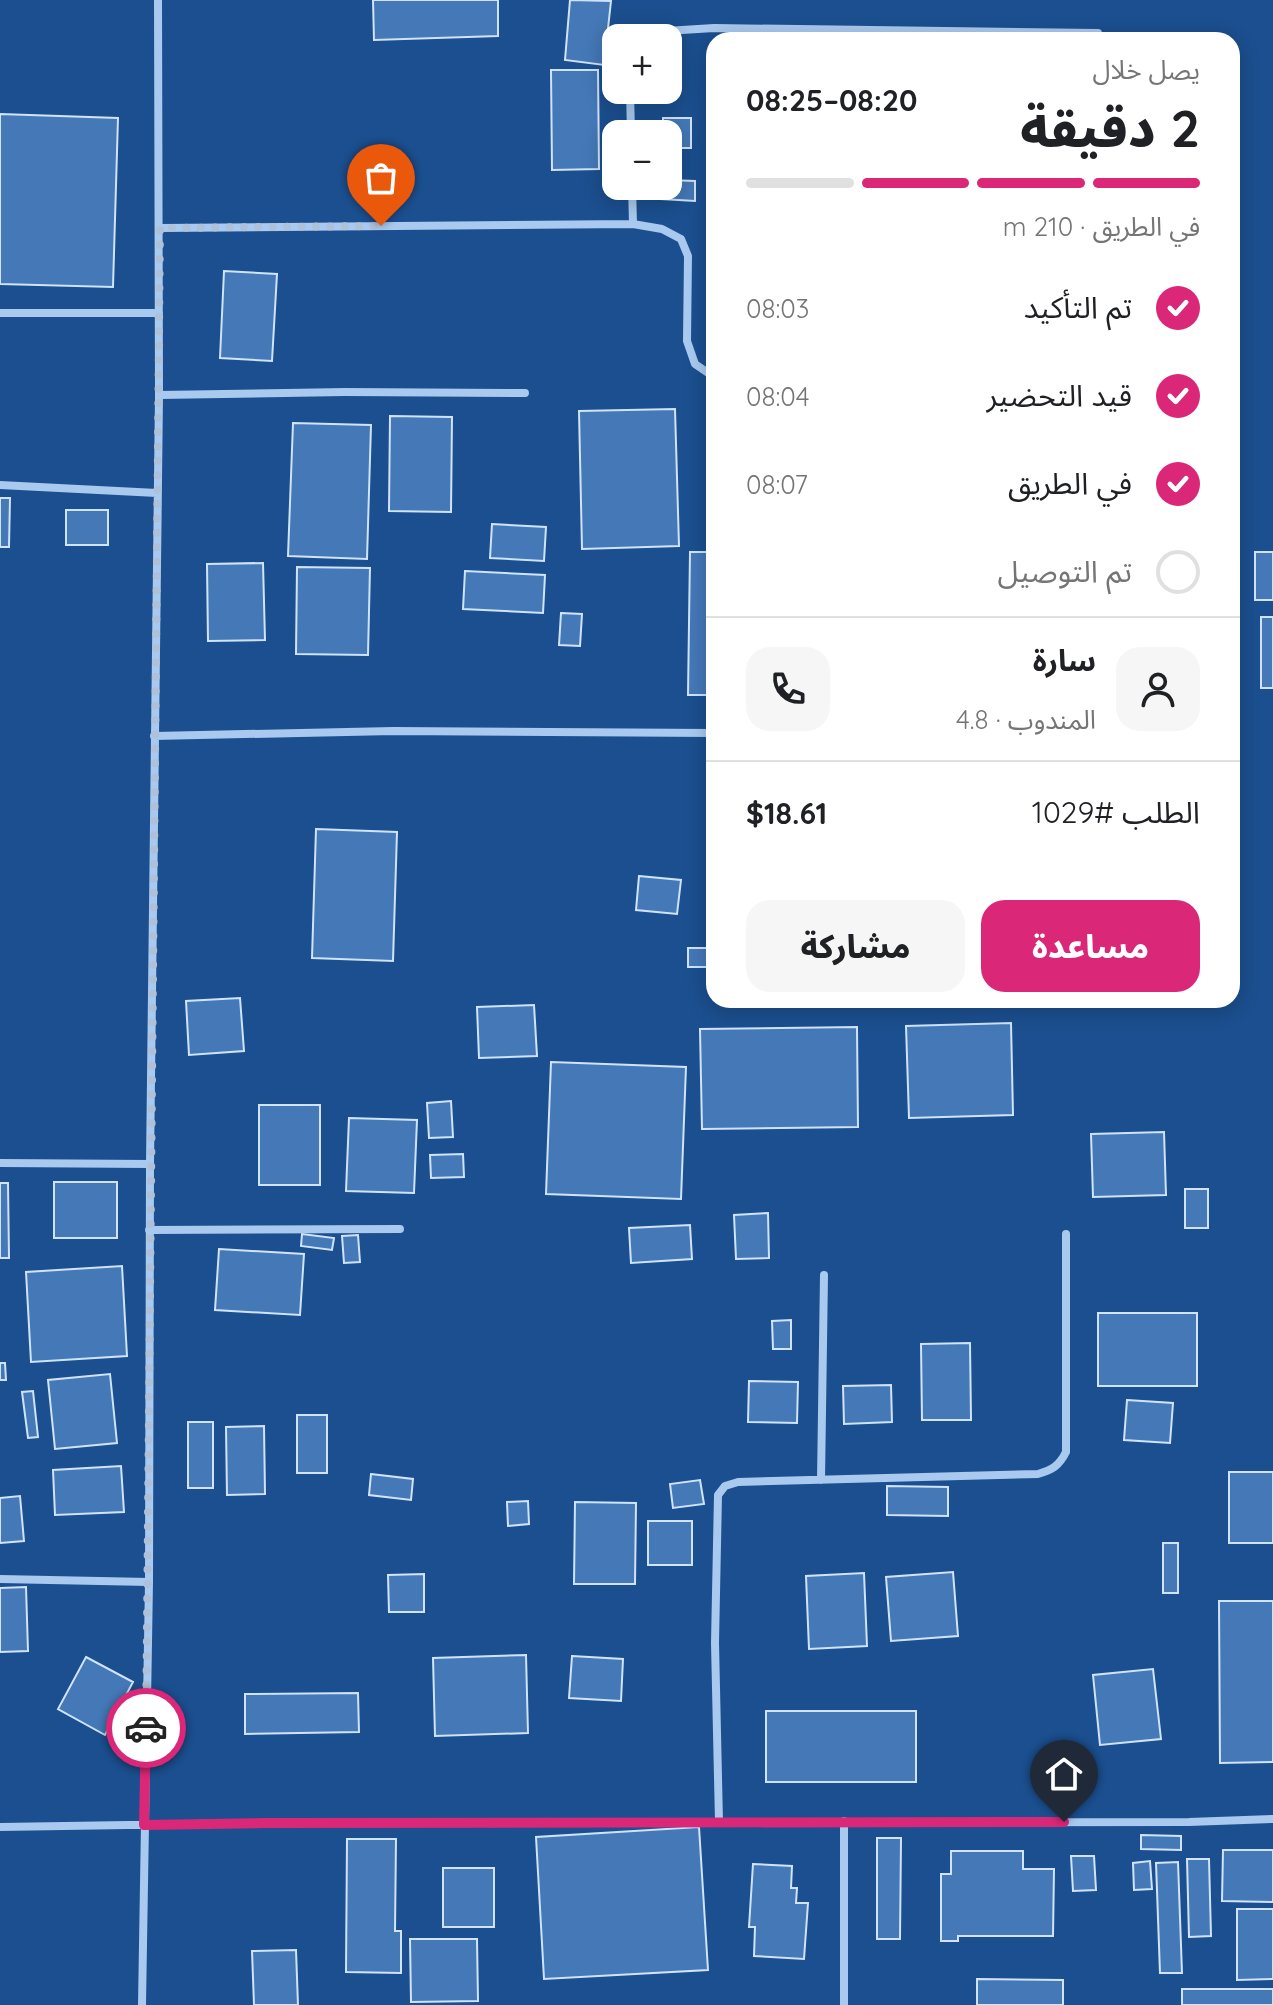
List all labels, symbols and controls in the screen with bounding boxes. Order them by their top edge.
map controls [602,24,682,200]
button: + [602,24,682,104]
text: يصل خلال [1093,53,1200,86]
text: 08:20–08:25 [746,81,917,119]
text: 2 دقيقة [1020,95,1200,160]
button: − [602,120,682,200]
pin [347,144,415,226]
icon: bag [359,156,403,200]
text: في الطريق · 210 m [1003,210,1200,243]
icon: check [1156,286,1200,330]
text: تم التأكيد [1024,288,1132,326]
text: 08:03 [746,292,809,325]
icon: check [1156,374,1200,418]
text: قيد التحضير [986,376,1132,414]
text: 08:04 [746,380,810,413]
icon: check [1156,462,1200,506]
text: في الطريق [1008,464,1132,502]
text: 08:07 [746,468,808,501]
text: تم التوصيل [998,552,1132,590]
text: سارة [1033,641,1096,679]
button: phone [746,647,830,731]
button: person [1116,647,1200,731]
text: المندوب · 4.8 [956,703,1096,736]
text: الطلب #1029 [1032,793,1200,831]
text: $18.61 [746,794,827,832]
button: مشاركة [746,900,965,992]
button: مساعدة [981,900,1200,992]
courier [106,1688,186,1768]
icon: car [124,1706,168,1750]
pin [1030,1740,1098,1822]
icon: home [1042,1752,1086,1796]

